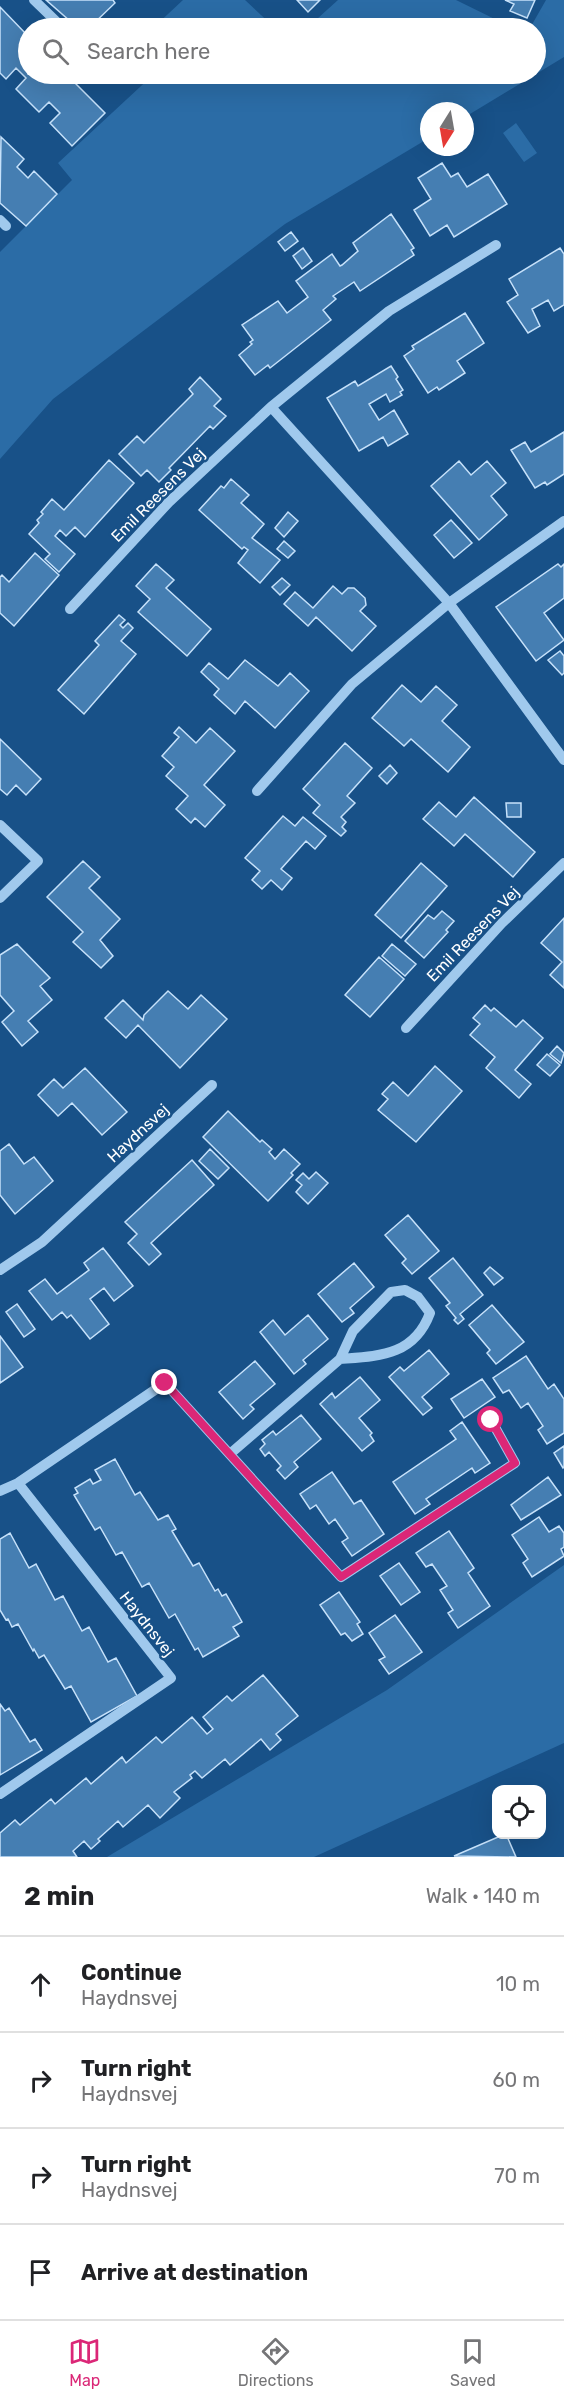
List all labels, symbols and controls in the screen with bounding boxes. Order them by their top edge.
search box [18,18,546,84]
icon: search [39,35,72,68]
text: Search here [87,38,210,65]
north arrow [420,102,474,156]
street label: Emil Reesens Vej [107,444,209,546]
street label: Emil Reesens Vej [423,882,523,986]
street label: Haydnsvej [103,1100,173,1166]
route end [151,1369,177,1395]
route start [477,1406,503,1432]
street label: Haydnsvej [116,1588,178,1660]
map controls [492,1785,546,1839]
button: locate [492,1785,546,1839]
text: 2 min [24,1881,94,1912]
text: Walk · 140 m [426,1884,540,1908]
text: Continue [81,1959,182,1986]
icon: ahead [24,1968,57,2001]
text: 10 m [496,1972,540,1996]
text: Haydnsvej [81,1986,178,2010]
text: Turn right [81,2055,191,2082]
icon: right [24,2064,57,2097]
text: 60 m [493,2068,540,2092]
text: Haydnsvej [81,2082,178,2106]
text: Turn right [81,2151,191,2178]
icon: right [24,2160,57,2193]
text: 70 m [494,2164,540,2188]
text: Haydnsvej [81,2178,178,2202]
icon: arrive [24,2256,57,2289]
text: Arrive at destination [81,2259,308,2286]
tab: Map [68,2335,101,2390]
tab: Directions [238,2335,314,2390]
tab: Saved [450,2335,496,2390]

